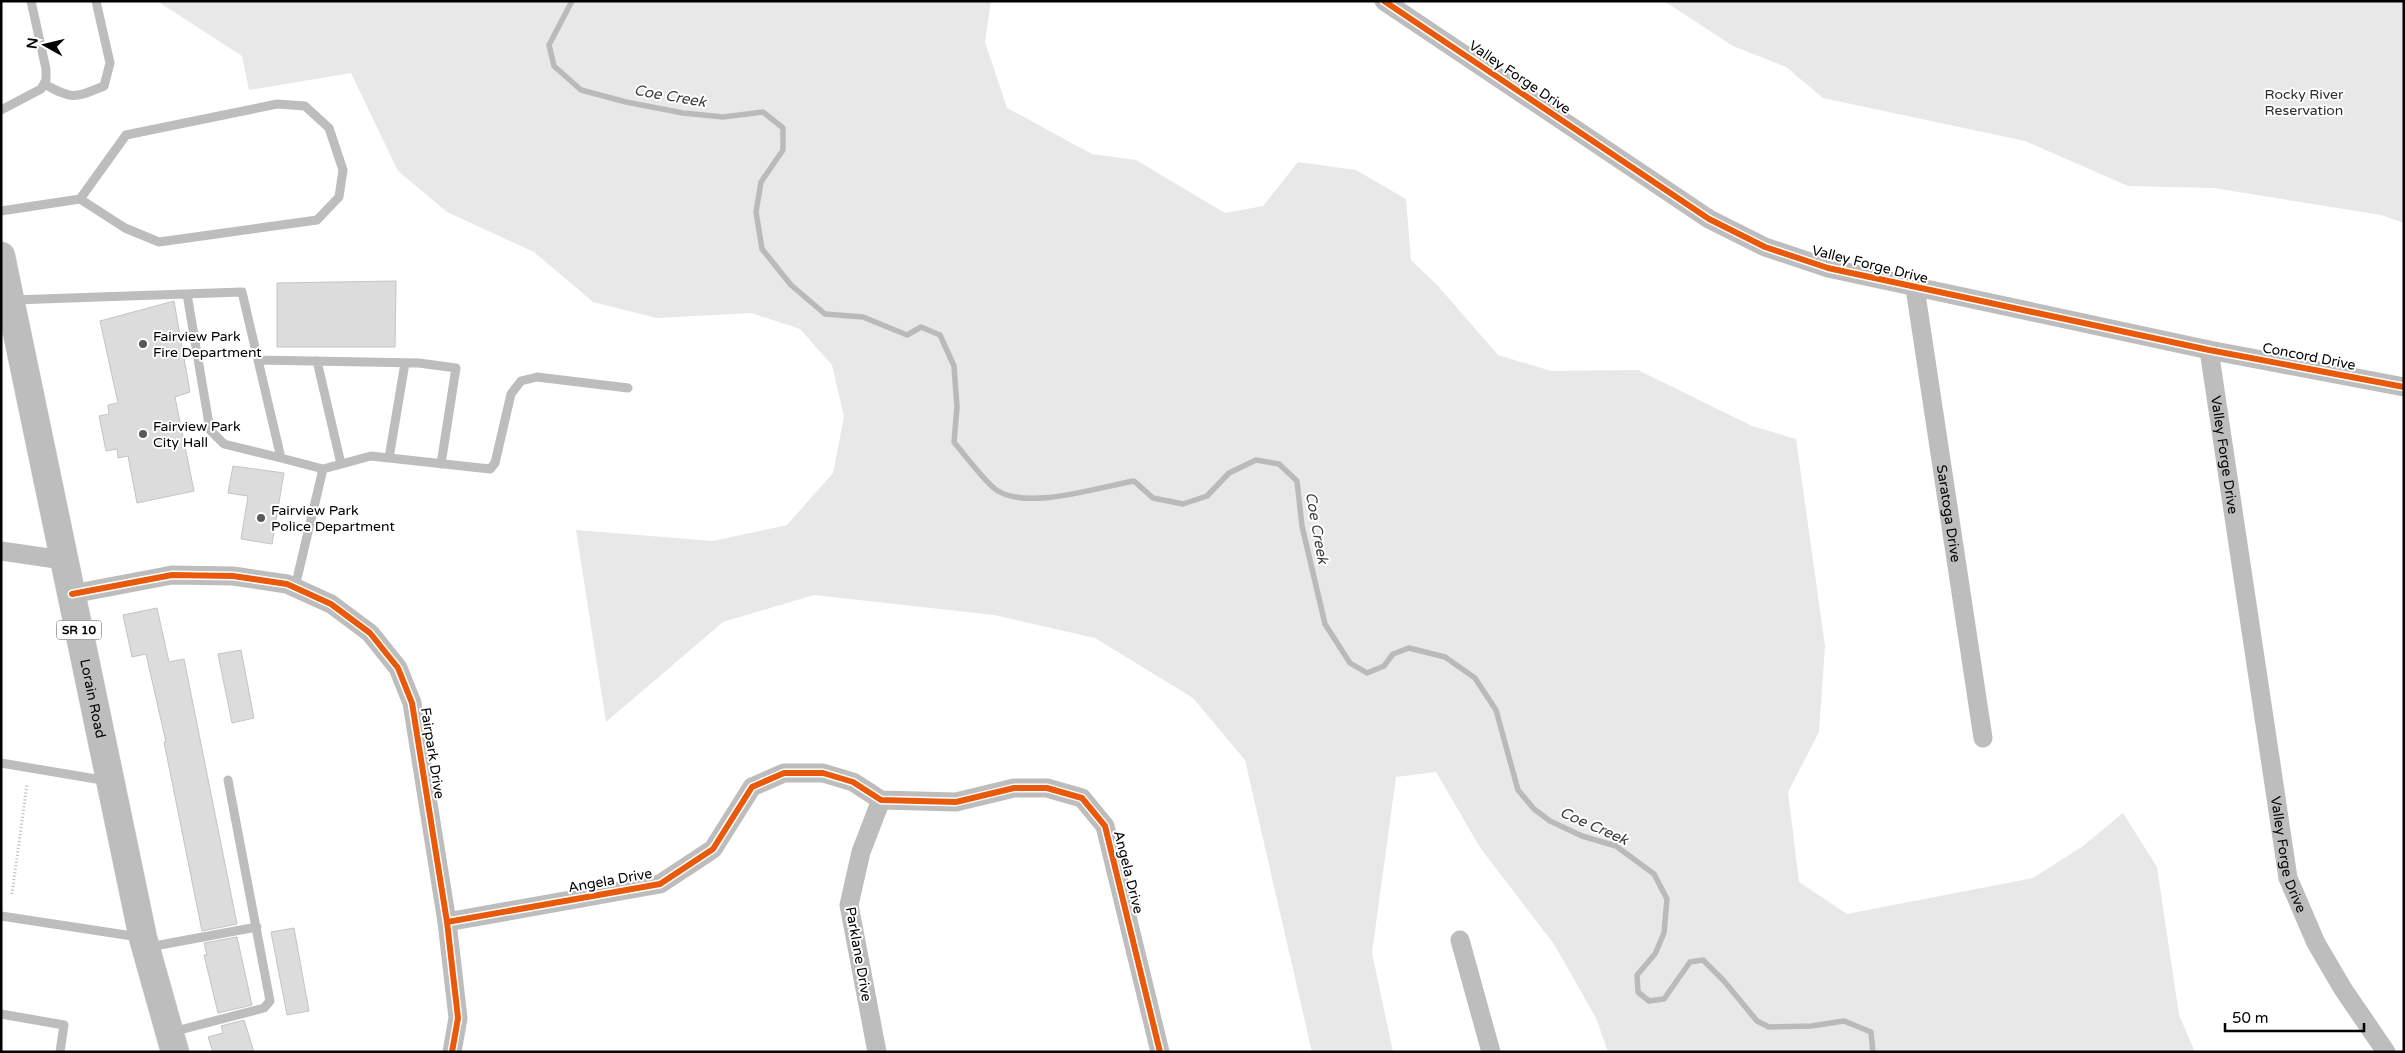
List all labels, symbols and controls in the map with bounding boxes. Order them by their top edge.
north arrow [20,20,70,70]
text: N [23,37,42,50]
street label: Valley Forge Drive [1466,37,1574,118]
water label: Coe Creek [633,81,709,111]
park label: Rocky River Reservation [2265,86,2344,119]
street label: Valley Forge Drive [1810,242,1930,287]
place label: Fairview Park Fire Department [153,328,262,361]
marker: Fairview Park Fire Department [137,338,149,350]
street label: Concord Drive [2261,339,2357,374]
street label: Valley Forge Drive [2207,395,2241,515]
place label: Fairview Park City Hall [153,418,241,451]
marker: Fairview Park City Hall [137,428,149,440]
street label: Saratoga Drive [1933,464,1964,563]
water label: Coe Creek [1302,491,1332,567]
place label: Fairview Park Police Department [271,502,395,535]
marker: Fairview Park Police Department [255,512,267,524]
road number: SR 10 [56,620,102,640]
street label: Lorain Road [76,657,109,740]
street label: Fairpark Drive [417,706,448,800]
street label: Valley Forge Drive [2267,795,2310,915]
water label: Coe Creek [1557,803,1633,850]
street label: Angela Drive [1110,829,1147,916]
street label: Angela Drive [567,865,654,896]
street label: Parklane Drive [842,905,875,1003]
scale bar [2225,1000,2364,1032]
text: 50 m [2232,1009,2269,1027]

